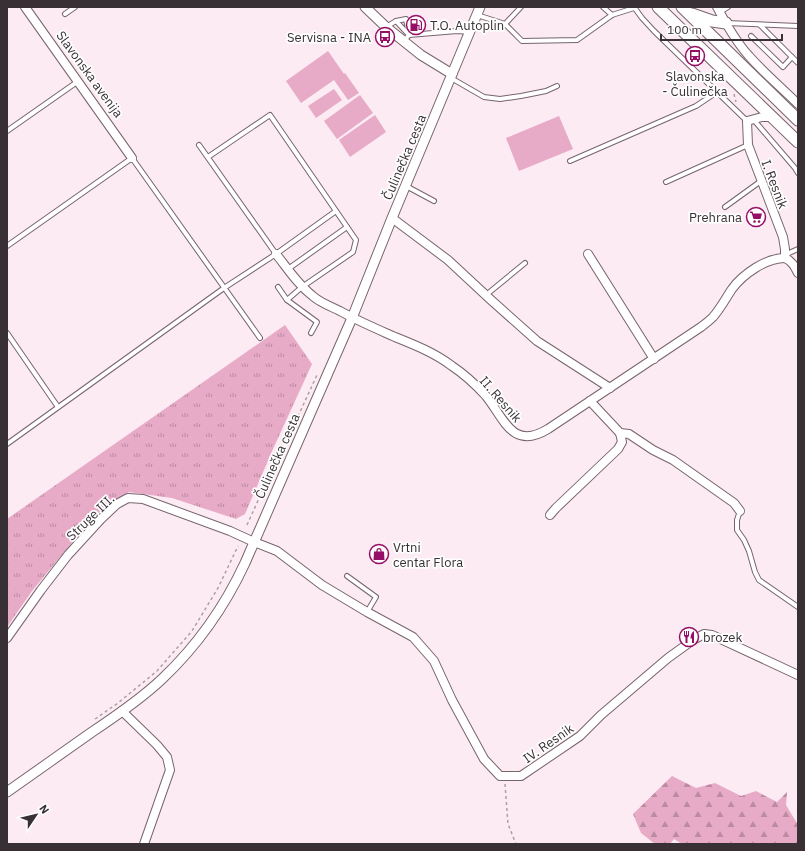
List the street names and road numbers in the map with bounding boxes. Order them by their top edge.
street label: Slavonska avenija [52,28,127,121]
street label: Čulinečka cesta [379,112,430,203]
street label: I. Resnik [757,157,792,211]
street label: II. Resnik [476,373,526,426]
street label: Čulinečka cesta [251,411,304,501]
street label: Struge III. [63,490,118,544]
street label: IV. Resnik [520,720,577,767]

